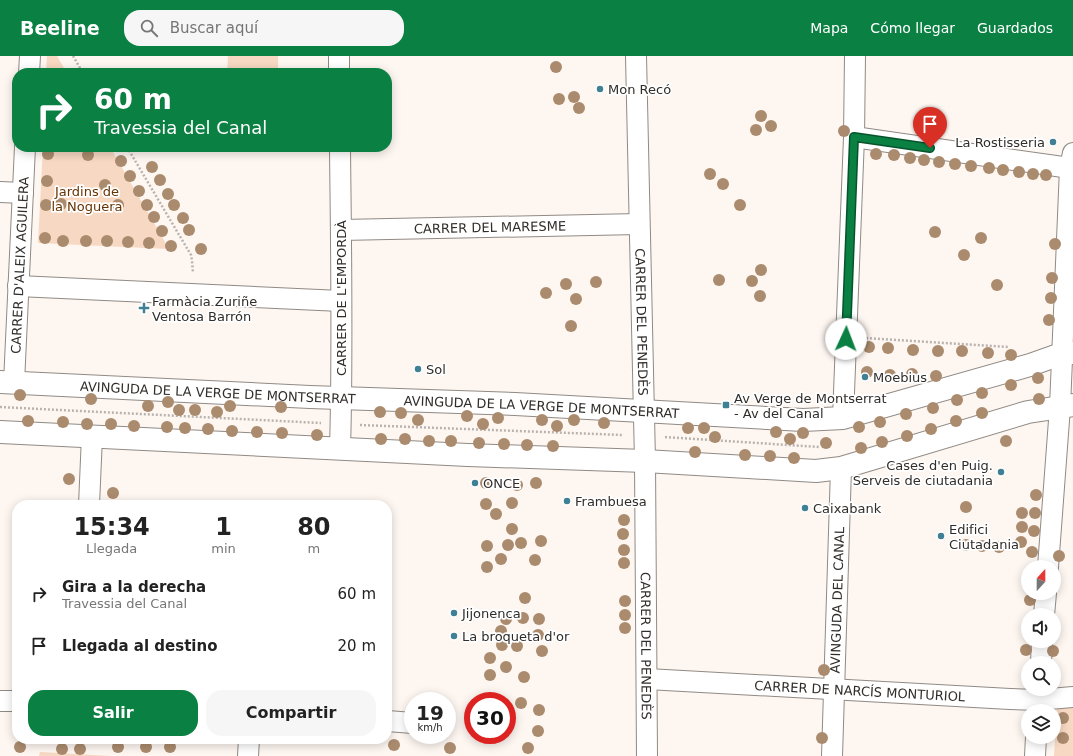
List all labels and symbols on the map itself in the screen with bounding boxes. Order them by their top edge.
place label: Mon Recó [608,82,671,97]
marker: Mon Recó [595,84,605,94]
pin [913,107,947,148]
place label: La Rostisseria [955,135,1045,150]
marker: La Rostisseria [1048,137,1058,147]
street label: CARRER D'ALEIX AGUILERA [8,176,31,354]
park label: Jardins de la Noguera [51,184,123,214]
street label: CARRER DEL MARESME [414,218,566,236]
street label: CARRER DE L'EMPORDÀ [334,220,349,376]
street label: CARRER DEL PENEDÈS [633,248,651,396]
place label: Farmàcia Zuriñe Ventosa Barrón [152,294,257,324]
marker: Farmàcia Zuriñe Ventosa Barrón [139,303,149,313]
position arrow [825,318,867,360]
place label: Sol [426,362,446,377]
marker: Sol [413,364,423,374]
place label: Moebius [873,370,927,385]
marker: Moebius [860,372,870,382]
street label: AVINGUDA DE LA VERGE DE MONTSERRAT [80,378,356,406]
place label: Av Verge de Montserrat - Av del Canal [734,391,887,421]
street label: AVINGUDA DE LA VERGE DE MONTSERRAT [403,393,680,421]
marker: Av Verge de Montserrat - Av del Canal [721,400,731,410]
place label: Cases d'en Puig. Serveis de ciutadania [853,458,993,488]
marker: Cases d'en Puig. Serveis de ciutadania [996,467,1006,477]
place label: ONCE [483,476,520,491]
marker: ONCE [470,478,480,488]
place label: Frambuesa [575,494,647,509]
marker: Frambuesa [562,496,572,506]
place label: Caixabank [813,501,882,516]
marker: Caixabank [800,503,810,513]
place label: Edifici Ciutadania [949,522,1019,552]
street label: AVINGUDA DEL CANAL [827,526,847,674]
marker: Edifici Ciutadania [936,531,946,541]
north arrow [1021,560,1061,600]
street label: CARRER DEL PENEDÈS [638,572,654,720]
place label: Jijonenca [461,606,521,621]
marker: Jijonenca [449,608,459,618]
place label: La broqueta d'or [462,629,570,644]
marker: La broqueta d'or [449,631,459,641]
street label: CARRER DE NARCÍS MONTURIOL [754,677,966,704]
speed limit sign: 30 [464,692,516,744]

